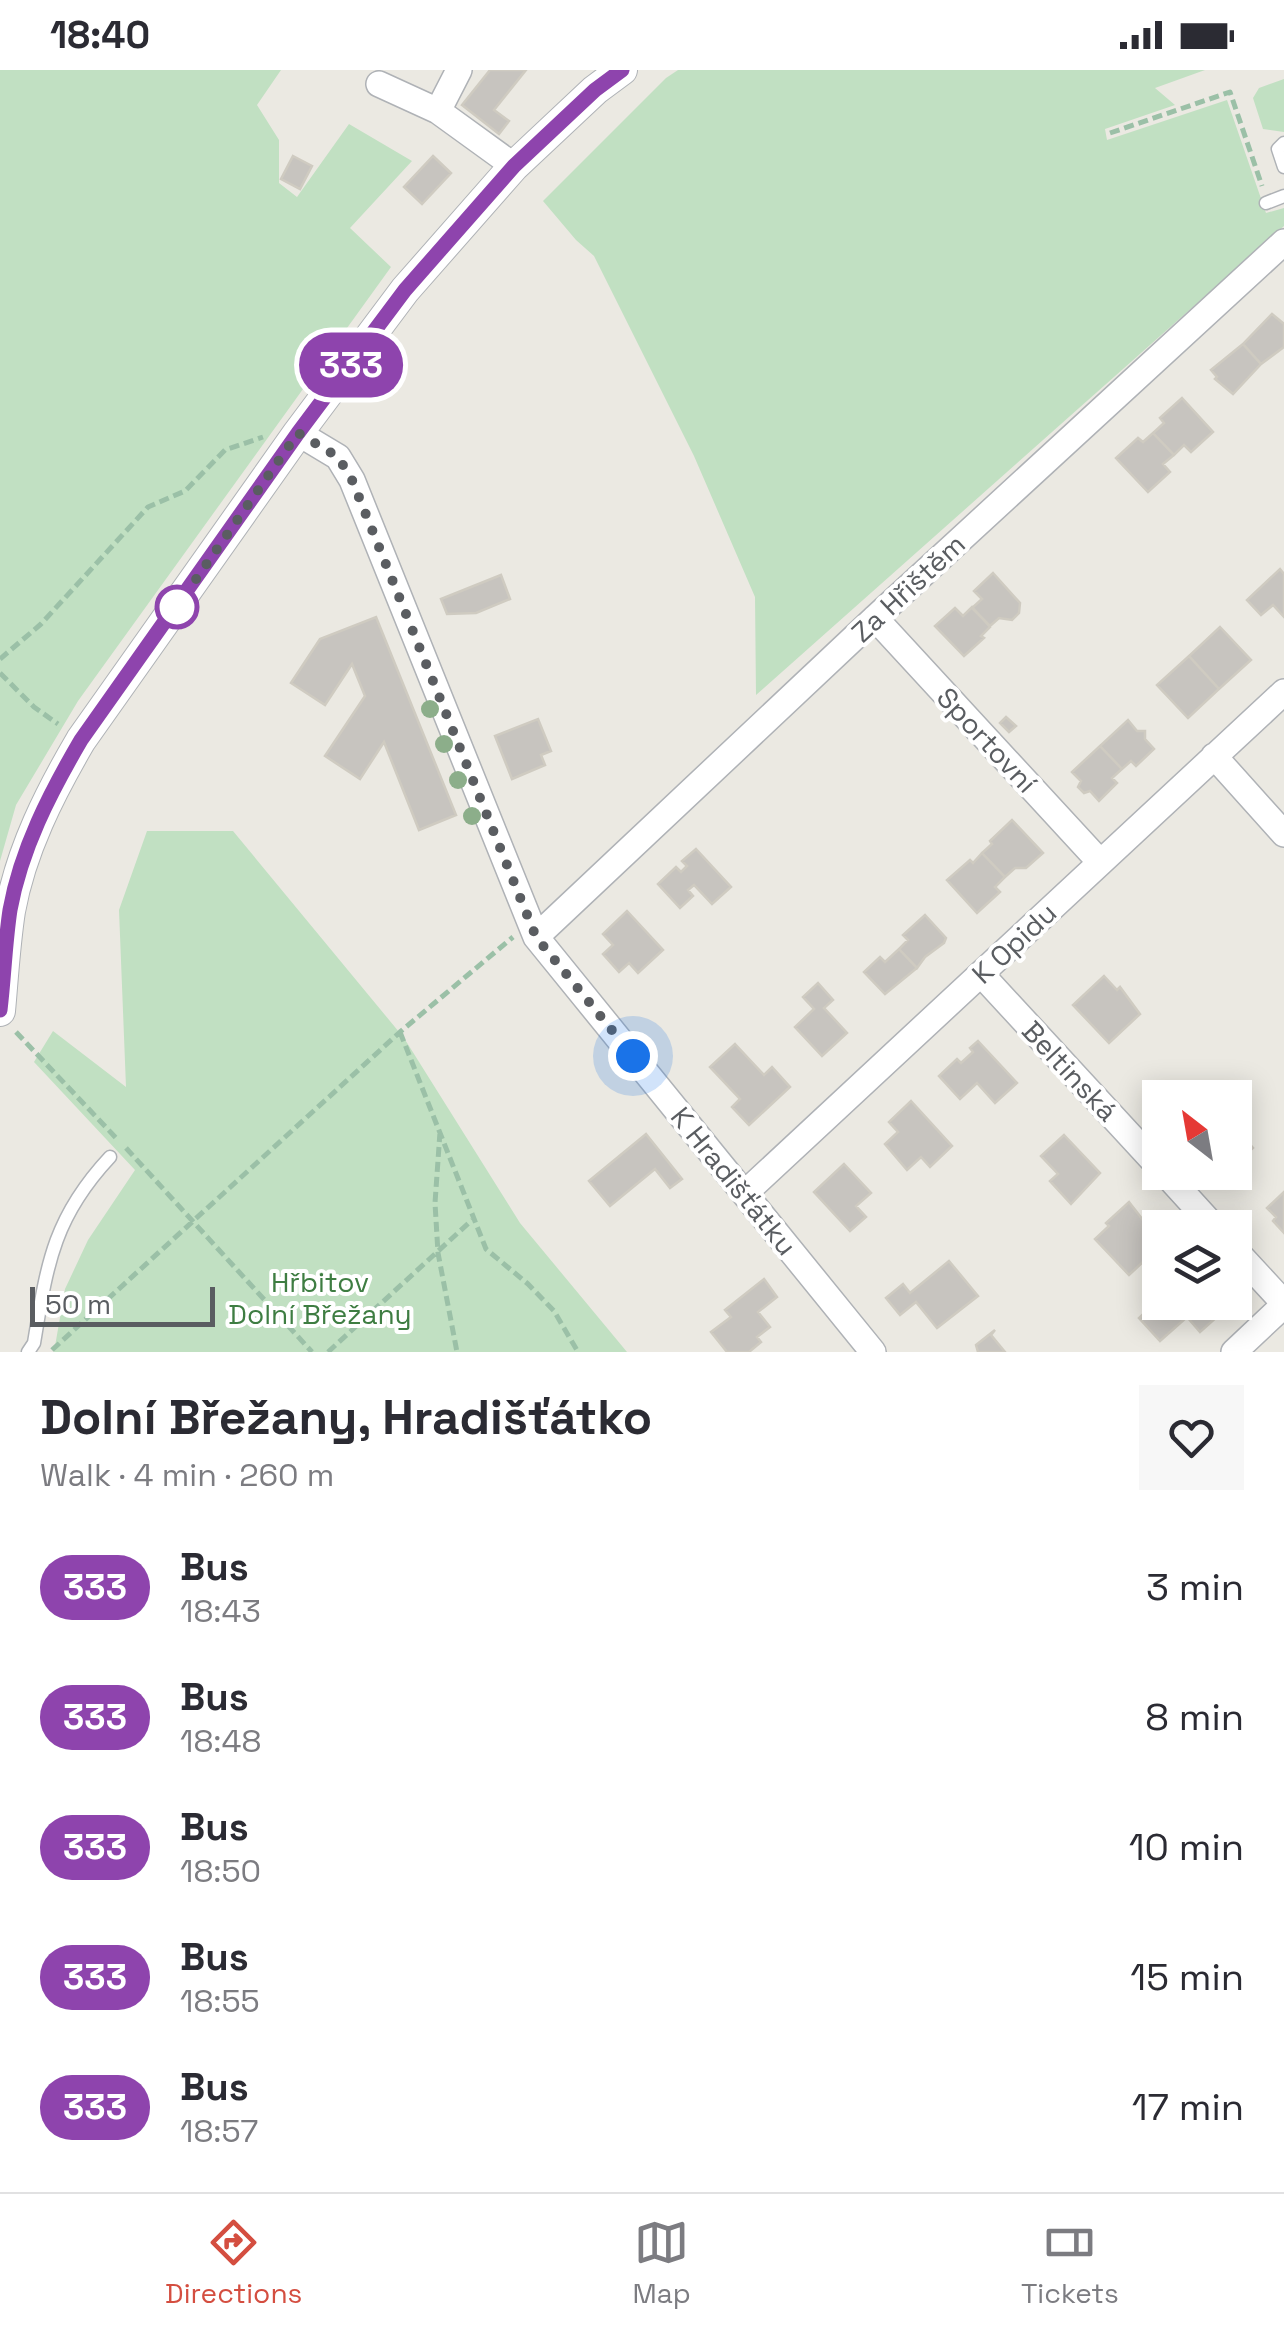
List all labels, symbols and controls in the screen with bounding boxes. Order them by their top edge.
text: 18:40 [50,11,150,59]
line badge: 333 [294,332,408,398]
text: 333 [319,343,383,387]
street label: Za Hřištěm [844,526,972,650]
unlabelled marker [156,586,198,628]
street label: Sportovní [929,680,1045,800]
street label: K Opidu [964,895,1064,991]
street label: Beltinská [1014,1013,1126,1129]
your location [608,1031,658,1081]
north arrow [1142,1080,1252,1190]
map controls [1142,1080,1252,1320]
street label: K Hradišťátku [663,1099,805,1263]
button: layers [1142,1210,1252,1320]
park label: Hřbitov Dolní Břežany [228,1264,412,1332]
scale bar [30,1282,215,1326]
text: 50 m [45,1286,111,1322]
button: heart [1139,1385,1244,1490]
text: Dolní Břežany, Hradišťátko [40,1387,652,1448]
text: Walk · 4 min · 260 m [40,1455,334,1495]
text: Bus [180,1543,249,1591]
text: 3 min [1146,1563,1244,1611]
text: 333 [63,1565,127,1609]
text: 18:43 [180,1591,261,1631]
text: Bus [180,1673,249,1721]
text: 8 min [1145,1693,1244,1741]
text: 333 [63,1695,127,1739]
text: 18:48 [180,1721,261,1761]
text: Bus [180,1803,249,1851]
text: 10 min [1129,1823,1244,1871]
text: 333 [63,1825,127,1869]
text: 18:50 [180,1851,261,1891]
text: Bus [180,1933,249,1981]
text: 15 min [1130,1953,1244,2001]
text: 333 [63,1955,127,1999]
text: 18:55 [180,1981,260,2021]
text: Bus [180,2063,249,2111]
text: 17 min [1132,2083,1244,2131]
text: 333 [63,2085,127,2129]
text: 18:57 [180,2111,258,2151]
tab: Directions [165,2215,302,2311]
tab: Map [633,2215,691,2311]
tab: Tickets [1021,2215,1119,2311]

